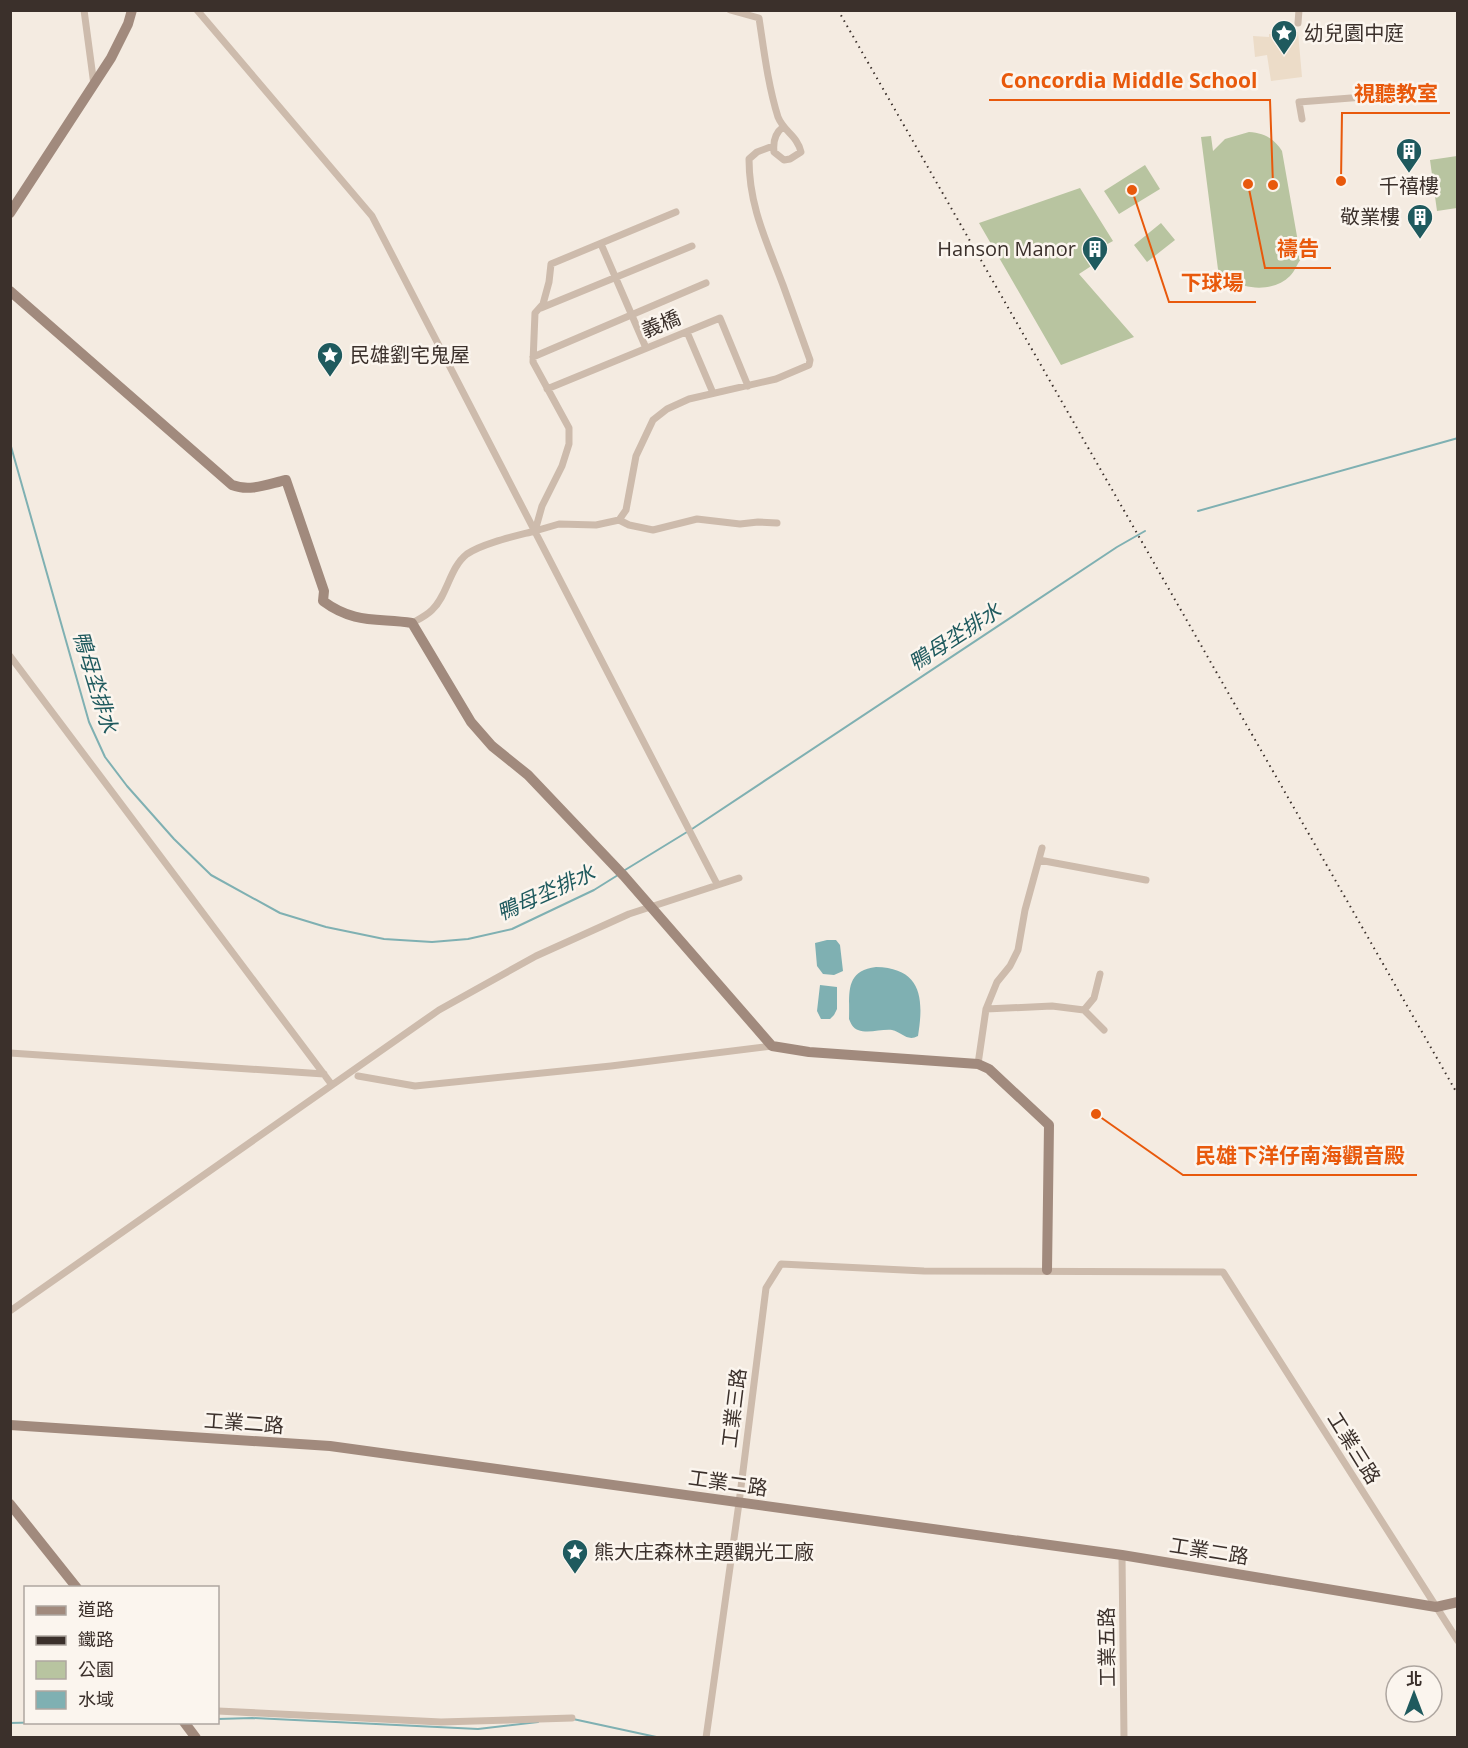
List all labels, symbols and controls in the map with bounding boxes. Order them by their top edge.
place icon: 幼兒園中庭 [1269,18,1299,56]
place label: 幼兒園中庭 [1304,19,1404,46]
callout: Concordia Middle School [989,61,1270,100]
text: Concordia Middle School [1001,66,1258,94]
callout: 視聽教室 [1342,74,1450,113]
text: 視聽教室 [1354,79,1438,107]
building icon: 千禧樓 [1394,136,1424,174]
place label: 千禧樓 [1379,172,1439,199]
building icon: 敬業樓 [1405,202,1435,240]
place label: 敬業樓 [1340,203,1400,230]
callout: 禱告 [1265,229,1331,268]
building icon: Hanson Manor [1080,234,1110,272]
text: 禱告 [1277,234,1319,262]
place label: Hanson Manor [937,235,1076,262]
callout: 下球場 [1169,263,1256,302]
text: 下球場 [1181,268,1244,296]
street label: 義橋 [637,304,684,344]
place icon: 民雄劉宅鬼屋 [315,340,345,378]
place label: 民雄劉宅鬼屋 [350,341,470,368]
water label: 鴨母坔排水 [903,595,1007,676]
water label: 鴨母坔排水 [67,627,125,737]
water label: 鴨母坔排水 [492,858,600,926]
callout: 民雄下洋仔南海觀音殿 [1183,1136,1417,1175]
text: 民雄下洋仔南海觀音殿 [1195,1141,1405,1169]
street label: 工業三路 [715,1367,752,1449]
street label: 工業二路 [203,1406,285,1439]
street label: 工業三路 [1322,1407,1387,1489]
street label: 工業二路 [687,1464,770,1501]
street label: 工業二路 [1167,1531,1251,1570]
place icon: 熊大庄森林主題觀光工廠 [560,1537,590,1575]
place label: 熊大庄森林主題觀光工廠 [594,1538,814,1565]
legend [24,1586,219,1724]
text: 道路 [78,1597,114,1621]
street label: 工業五路 [1092,1607,1121,1687]
text: 鐵路 [78,1627,114,1651]
text: 公園 [78,1657,114,1681]
north arrow [1384,1664,1444,1724]
text: 北 [1406,1668,1422,1690]
text: 水域 [78,1687,114,1711]

